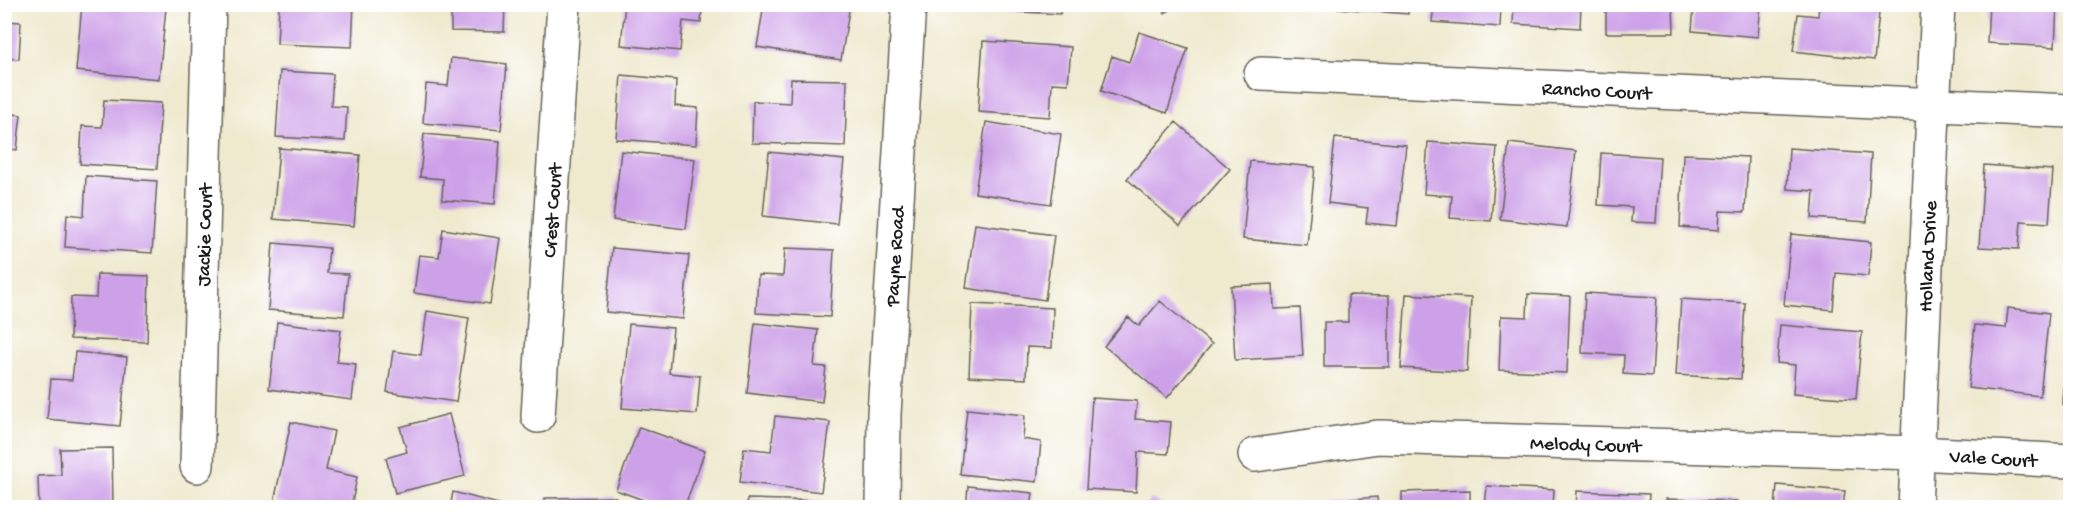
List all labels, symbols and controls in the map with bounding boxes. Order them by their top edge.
street label: Rancho Court [1541,79,1654,107]
street label: Crest Court [540,161,569,258]
street label: Jackie Court [194,182,219,287]
street label: Holland Drive [1916,200,1944,313]
street label: Payne Road [883,203,912,308]
street label: Melody Court [1530,434,1643,460]
street label: Vale Court [1948,447,2039,474]

